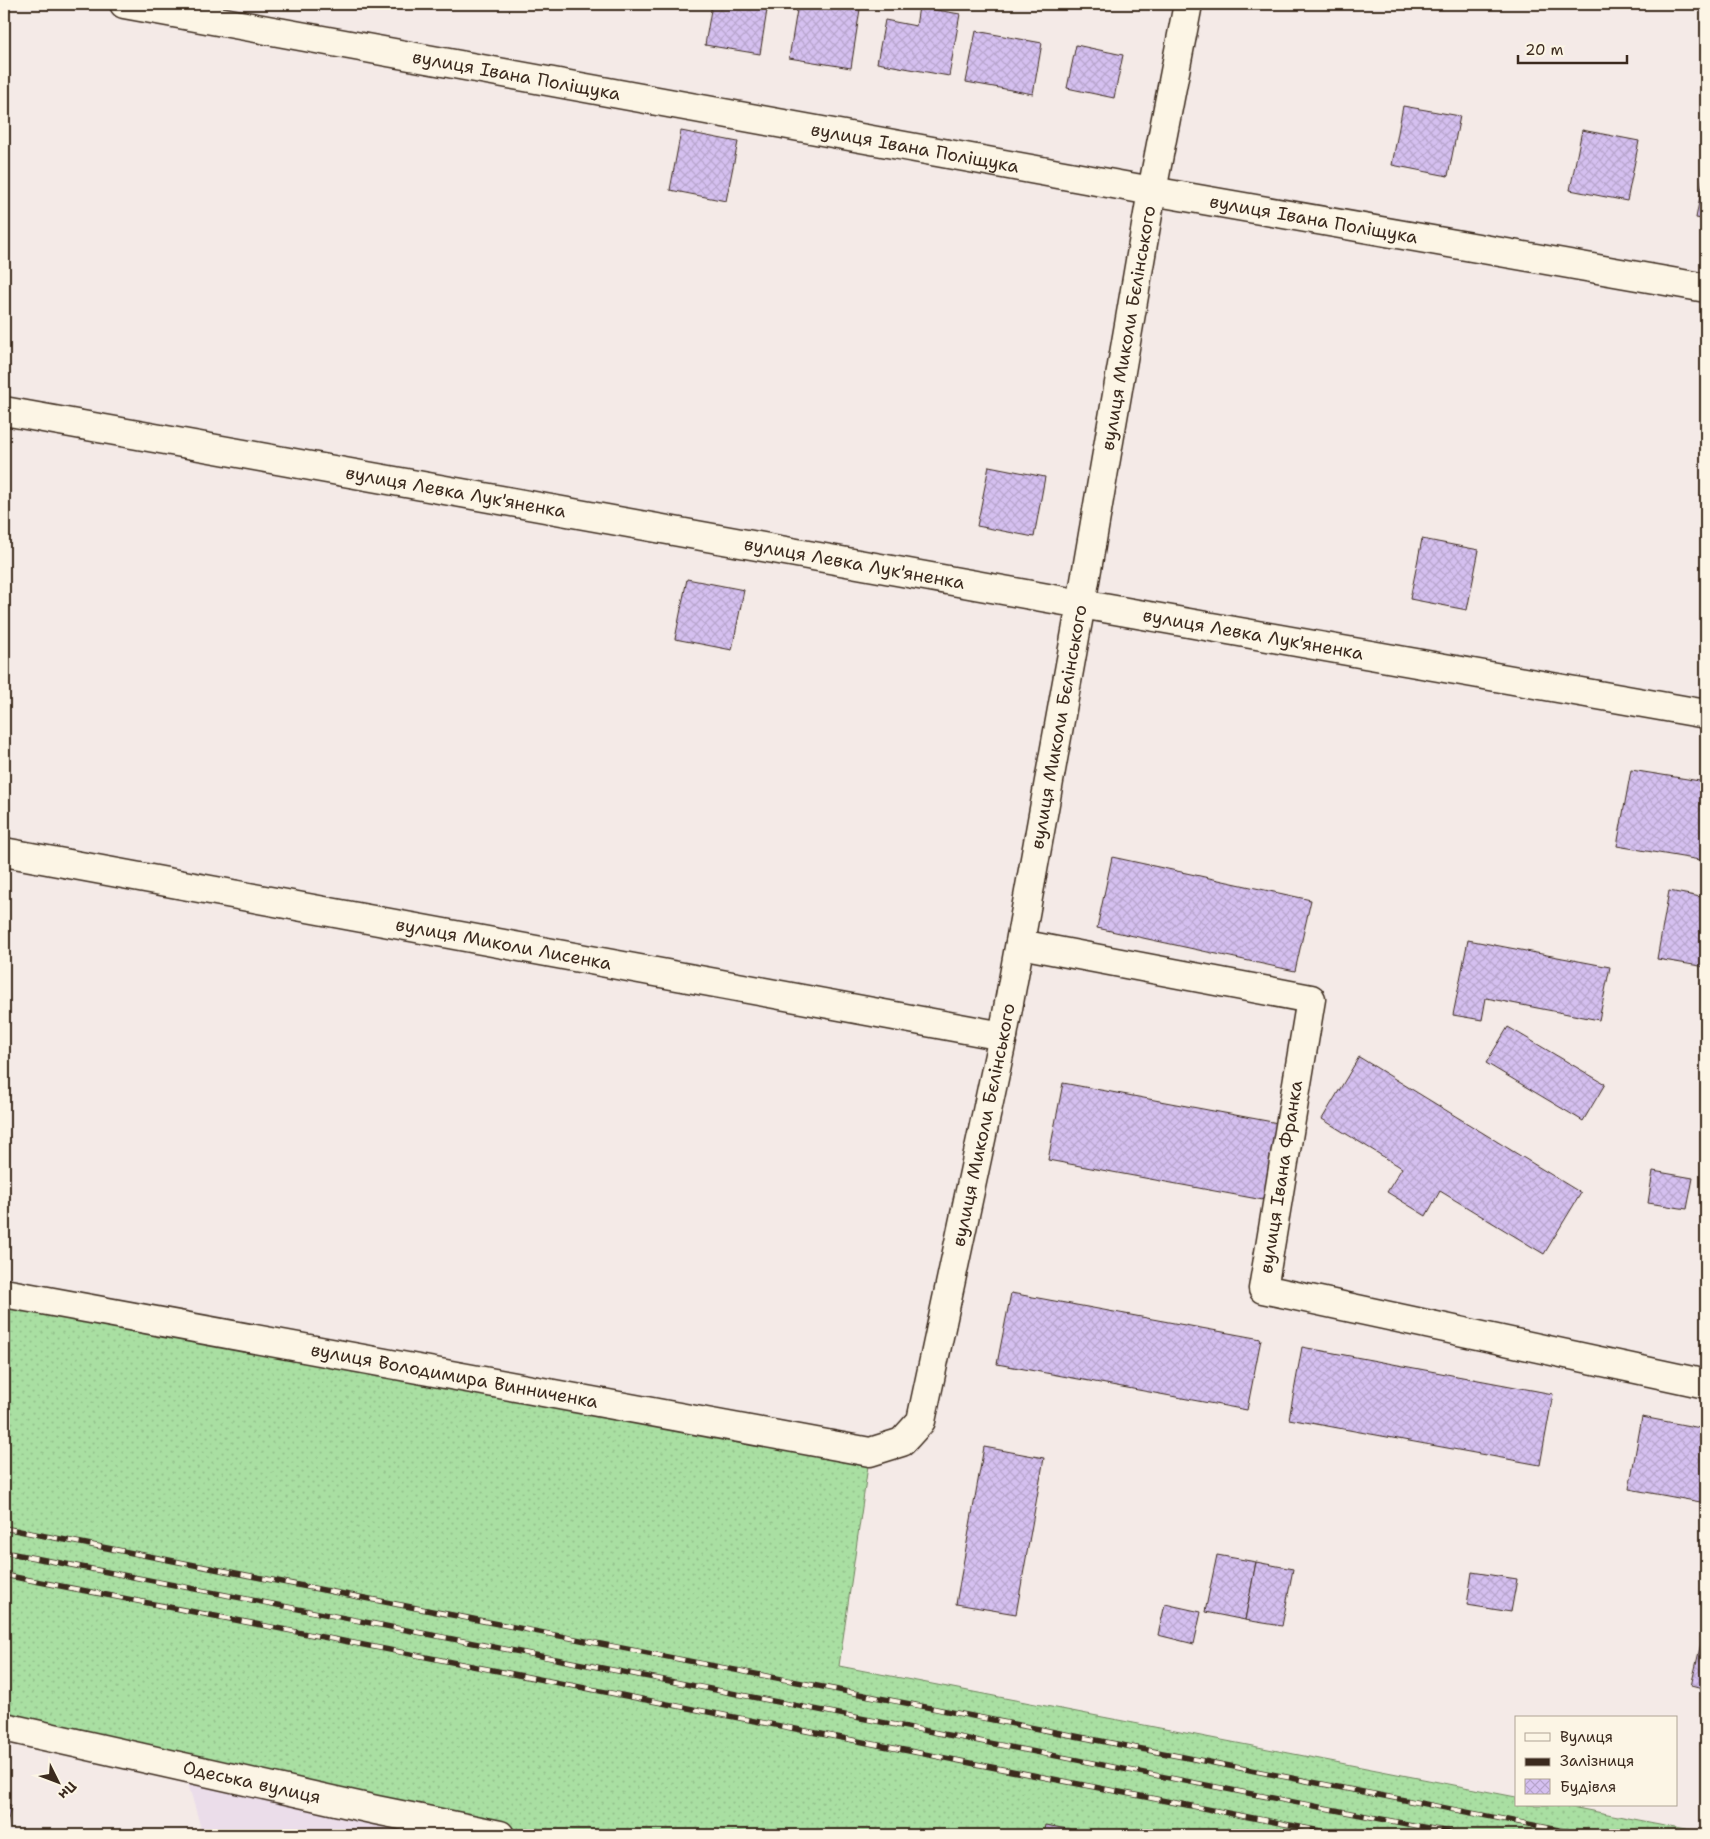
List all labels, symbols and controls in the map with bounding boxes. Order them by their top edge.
scale bar [1518,32,1626,64]
text: 20 m [1525,40,1564,60]
street label: вулиця Івана Поліщука [411,45,623,106]
street label: вулиця Івана Поліщука [809,117,1021,179]
street label: вулиця Івана Поліщука [1208,189,1420,249]
street label: вулиця Миколи Бєлінського [1096,204,1161,452]
street label: вулиця Левка Лук'яненка [344,460,568,524]
street label: вулиця Левка Лук'яненка [742,532,967,595]
street label: вулиця Миколи Бєлінського [1025,603,1093,851]
street label: вулиця Левка Лук'яненка [1141,603,1365,666]
street label: вулиця Миколи Лисенка [394,912,614,976]
street label: вулиця Миколи Бєлінського [946,1001,1021,1249]
street label: вулиця Івана Франка [1254,1079,1308,1275]
street label: вулиця Володимира Винниченка [309,1338,600,1414]
legend [1515,1716,1678,1806]
text: Вулиця [1560,1727,1613,1747]
text: Залізниця [1560,1751,1634,1771]
street label: Одеська вулиця [181,1755,323,1809]
north arrow [32,1756,82,1806]
text: Будівля [1560,1777,1616,1797]
text: Пн [55,1778,81,1804]

